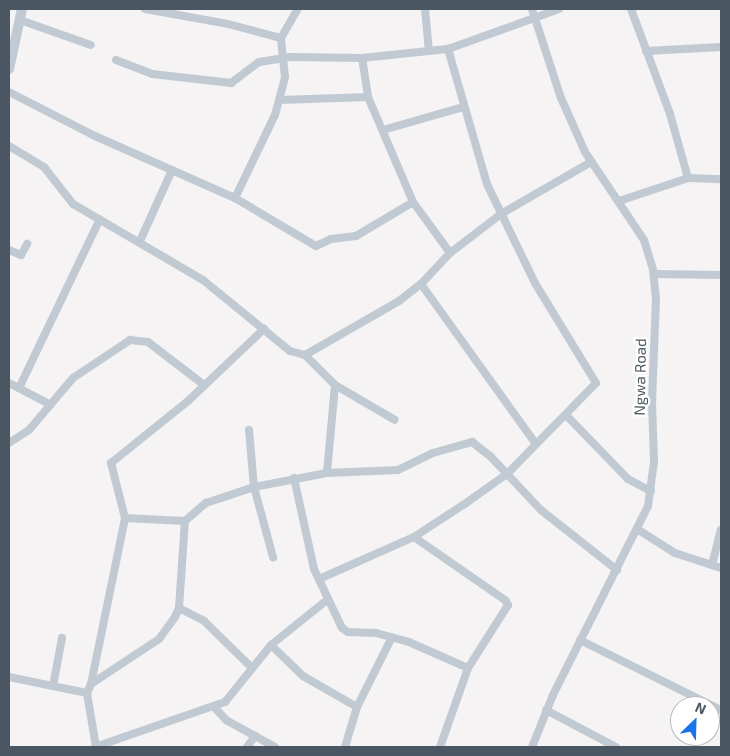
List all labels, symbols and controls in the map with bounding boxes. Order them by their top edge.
street label: Ngwa Road [630,338,650,416]
north arrow [670,696,720,746]
text: N [693,698,709,718]

